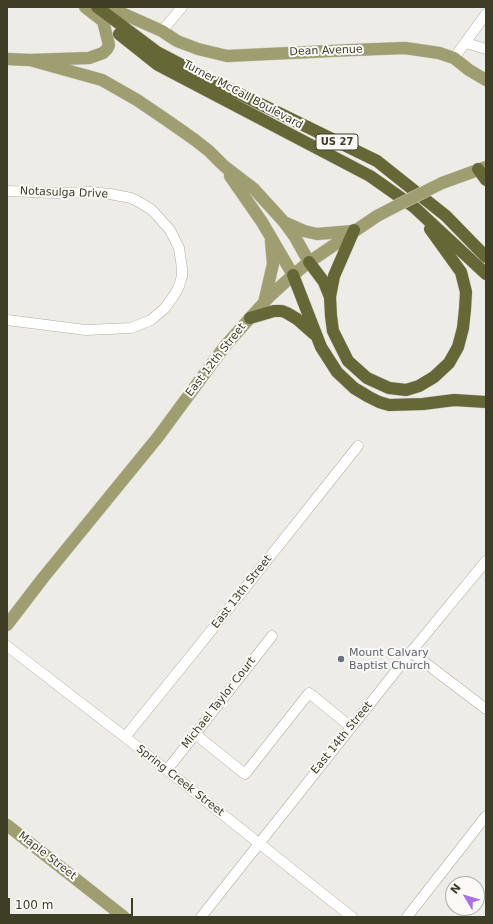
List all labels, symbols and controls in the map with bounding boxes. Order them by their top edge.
street label: Dean Avenue [289,43,363,59]
street label: Turner McCall Boulevard [181,58,305,132]
road number: US 27 [316,134,358,150]
street label: Notasulga Drive [20,185,108,201]
street label: East 12th Street [183,321,249,399]
street label: East 13th Street [209,553,275,631]
place label: Mount Calvary Baptist Church [349,646,430,672]
marker: Mount Calvary Baptist Church [336,654,346,664]
street label: Michael Taylor Court [179,655,259,751]
street label: East 14th Street [309,699,375,777]
street label: Spring Creek Street [133,743,227,819]
street label: Maple Street [15,829,79,883]
north arrow [445,876,485,916]
text: N [448,881,464,897]
scale bar [10,890,135,916]
text: 100 m [15,898,53,912]

